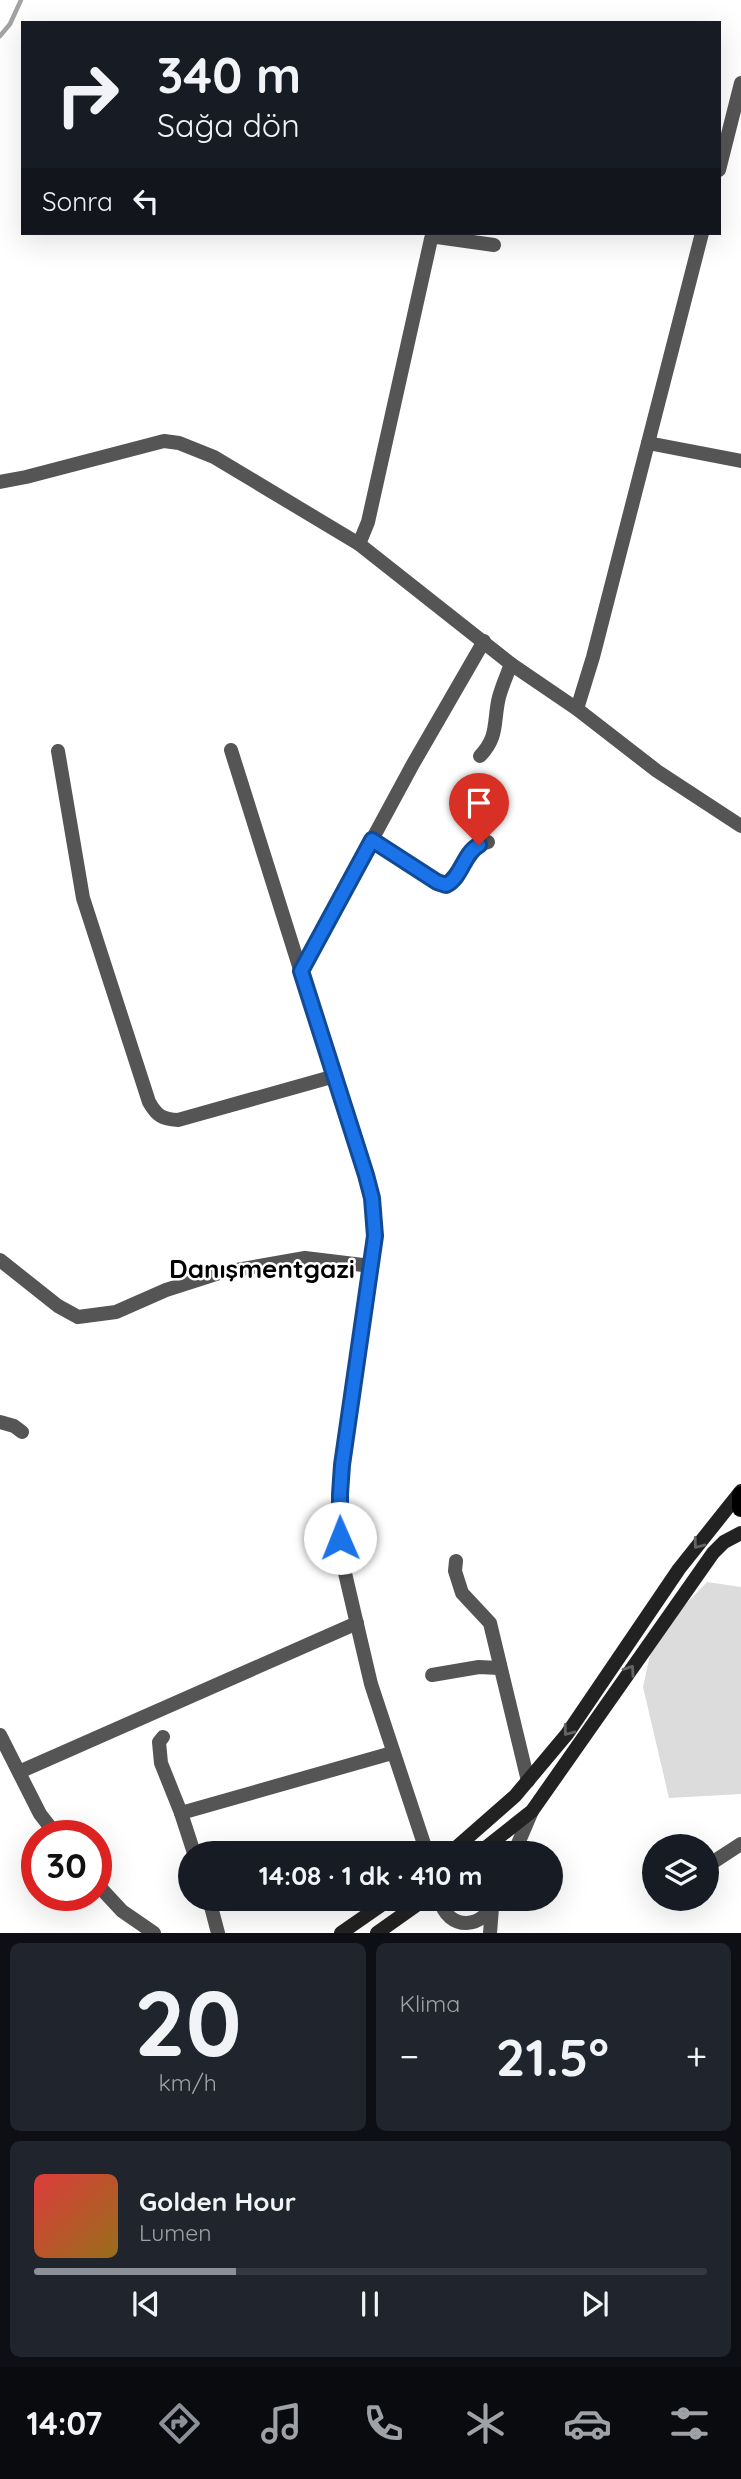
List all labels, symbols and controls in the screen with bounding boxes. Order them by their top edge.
text: 340 m [157,44,301,105]
icon: right [42,49,133,140]
text: Sağa dön [157,105,300,145]
icon: left [127,182,165,220]
text: Sonra [42,185,113,218]
pin [449,773,509,845]
icon: arrive [460,784,498,822]
district label: Danışmentgazi [169,1252,355,1285]
position arrow [303,1501,377,1575]
one-way arrow [694,1537,706,1549]
one-way arrow [622,1665,634,1678]
one-way arrow [564,1723,576,1736]
speed limit sign: 30 [21,1820,112,1911]
map controls [642,1834,719,1911]
button: layers [642,1834,719,1911]
text: 14:08 · 1 dk · 410 m [259,1859,482,1892]
text: 20 [134,1965,242,2079]
text: Klima [400,1989,460,2018]
text: 21.5° [496,2024,609,2089]
text: − [400,2032,419,2080]
text: + [686,2032,707,2080]
text: km/h [159,2068,217,2097]
text: Golden Hour [139,2185,296,2218]
text: Lumen [139,2218,212,2247]
icon: previous [127,2285,165,2323]
icon: pause [351,2285,389,2323]
icon: next [576,2285,614,2323]
icon: directions [155,2399,204,2448]
icon: music [257,2399,306,2448]
icon: phone [359,2399,408,2448]
icon: climate [461,2399,510,2448]
icon: car [563,2399,612,2448]
icon: filters [665,2399,714,2448]
text: 14:07 [27,2403,102,2443]

